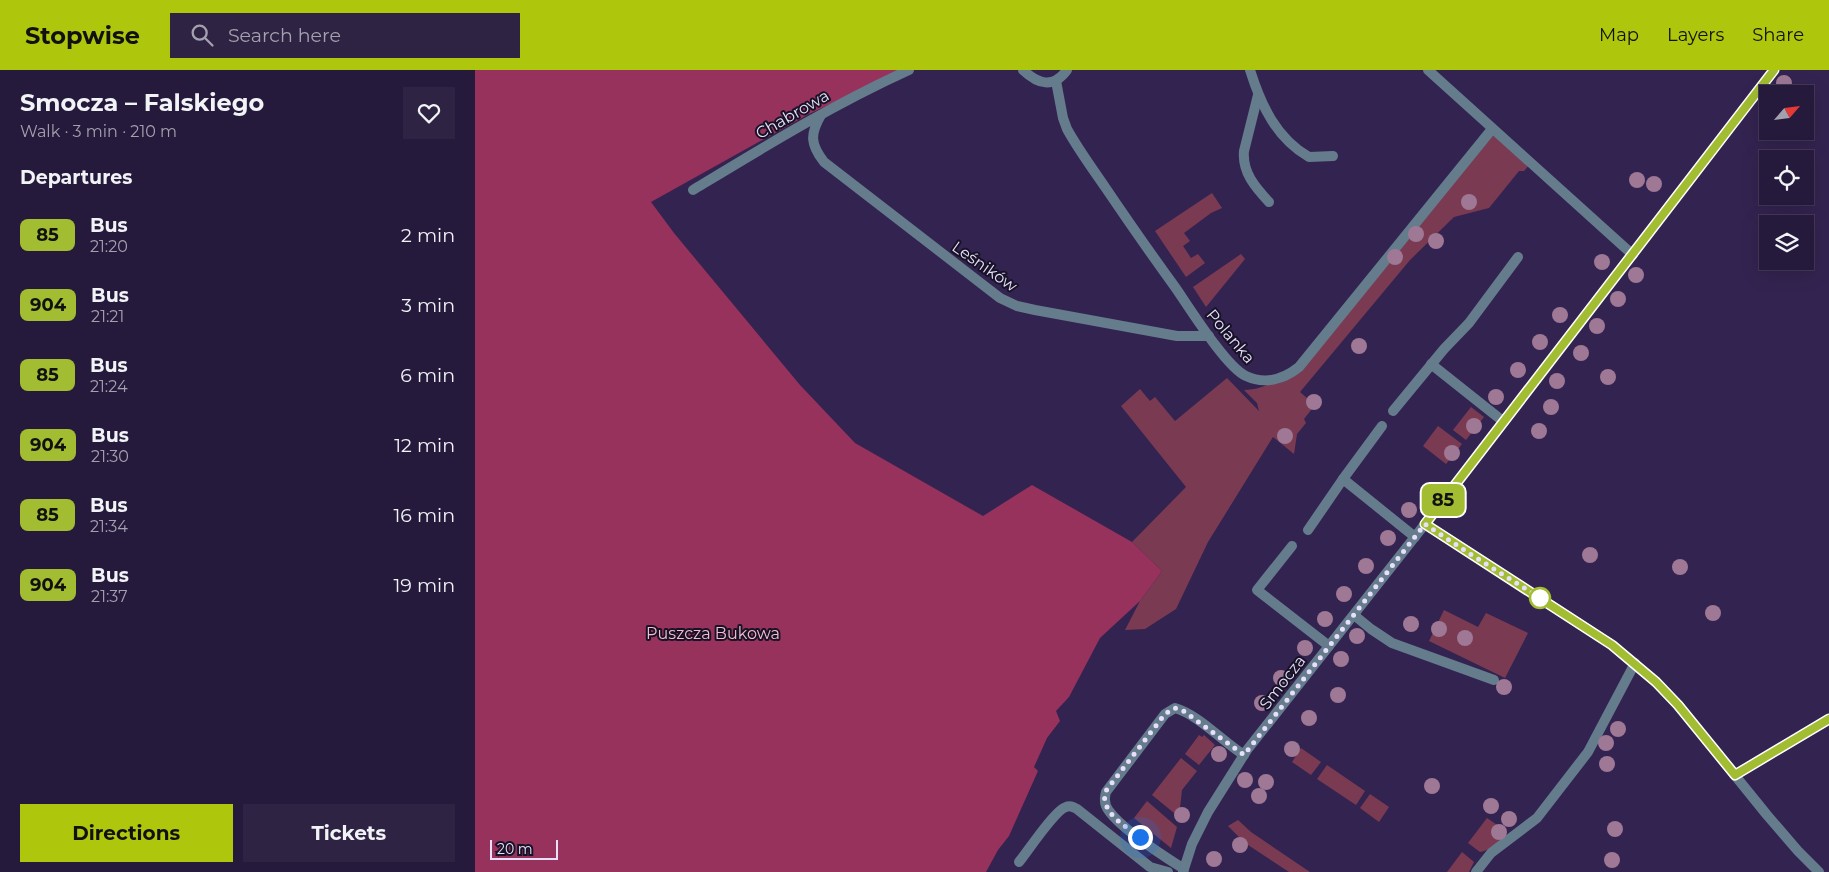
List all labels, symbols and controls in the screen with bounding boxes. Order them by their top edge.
search box [170,13,520,58]
text: Stopwise [25,21,140,50]
icon: search [188,21,216,49]
text: Search here [228,24,341,47]
text: Map [1599,24,1639,46]
text: Layers [1667,24,1724,46]
text: Share [1752,24,1804,46]
north arrow [1759,85,1814,140]
map controls [1759,85,1814,270]
street label: Chabrowa [752,86,832,143]
button: heart [403,87,455,139]
text: Smocza – Falskiego [20,88,264,117]
text: Walk · 3 min · 210 m [20,122,177,141]
button: locate [1759,150,1814,205]
text: Departures [20,166,132,189]
text: Bus [90,214,128,237]
button: layers [1759,215,1814,270]
text: 85 [36,224,59,246]
text: 2 min [401,224,455,247]
text: 21:20 [90,237,128,256]
street label: Leśników [949,237,1021,296]
text: Bus [91,284,129,307]
text: 904 [30,294,66,316]
text: 3 min [401,294,455,317]
street label: Polanka [1203,305,1259,367]
text: 21:21 [91,307,124,326]
text: Bus [90,354,128,377]
text: 85 [36,364,59,386]
text: 6 min [400,364,455,387]
text: 21:24 [90,377,128,396]
text: Bus [91,424,129,447]
text: 904 [30,434,66,456]
text: 12 min [394,434,455,457]
text: 21:30 [91,447,129,466]
line badge: 85 [1421,484,1465,516]
text: 85 [1432,489,1454,511]
text: Bus [90,494,128,517]
text: 85 [36,504,59,526]
text: 16 min [393,504,455,527]
text: 21:34 [90,517,128,536]
text: Bus [91,564,129,587]
text: 904 [30,574,66,596]
text: 19 min [393,574,455,597]
text: 21:37 [91,587,128,606]
unlabelled marker [1529,587,1551,609]
park label: Puszcza Bukowa [646,624,780,643]
street label: Smocza [1255,651,1309,713]
button: Directions [20,804,233,862]
button: Tickets [243,804,455,862]
your location [1128,825,1153,850]
scale bar [490,837,557,860]
text: 20 m [497,840,533,858]

